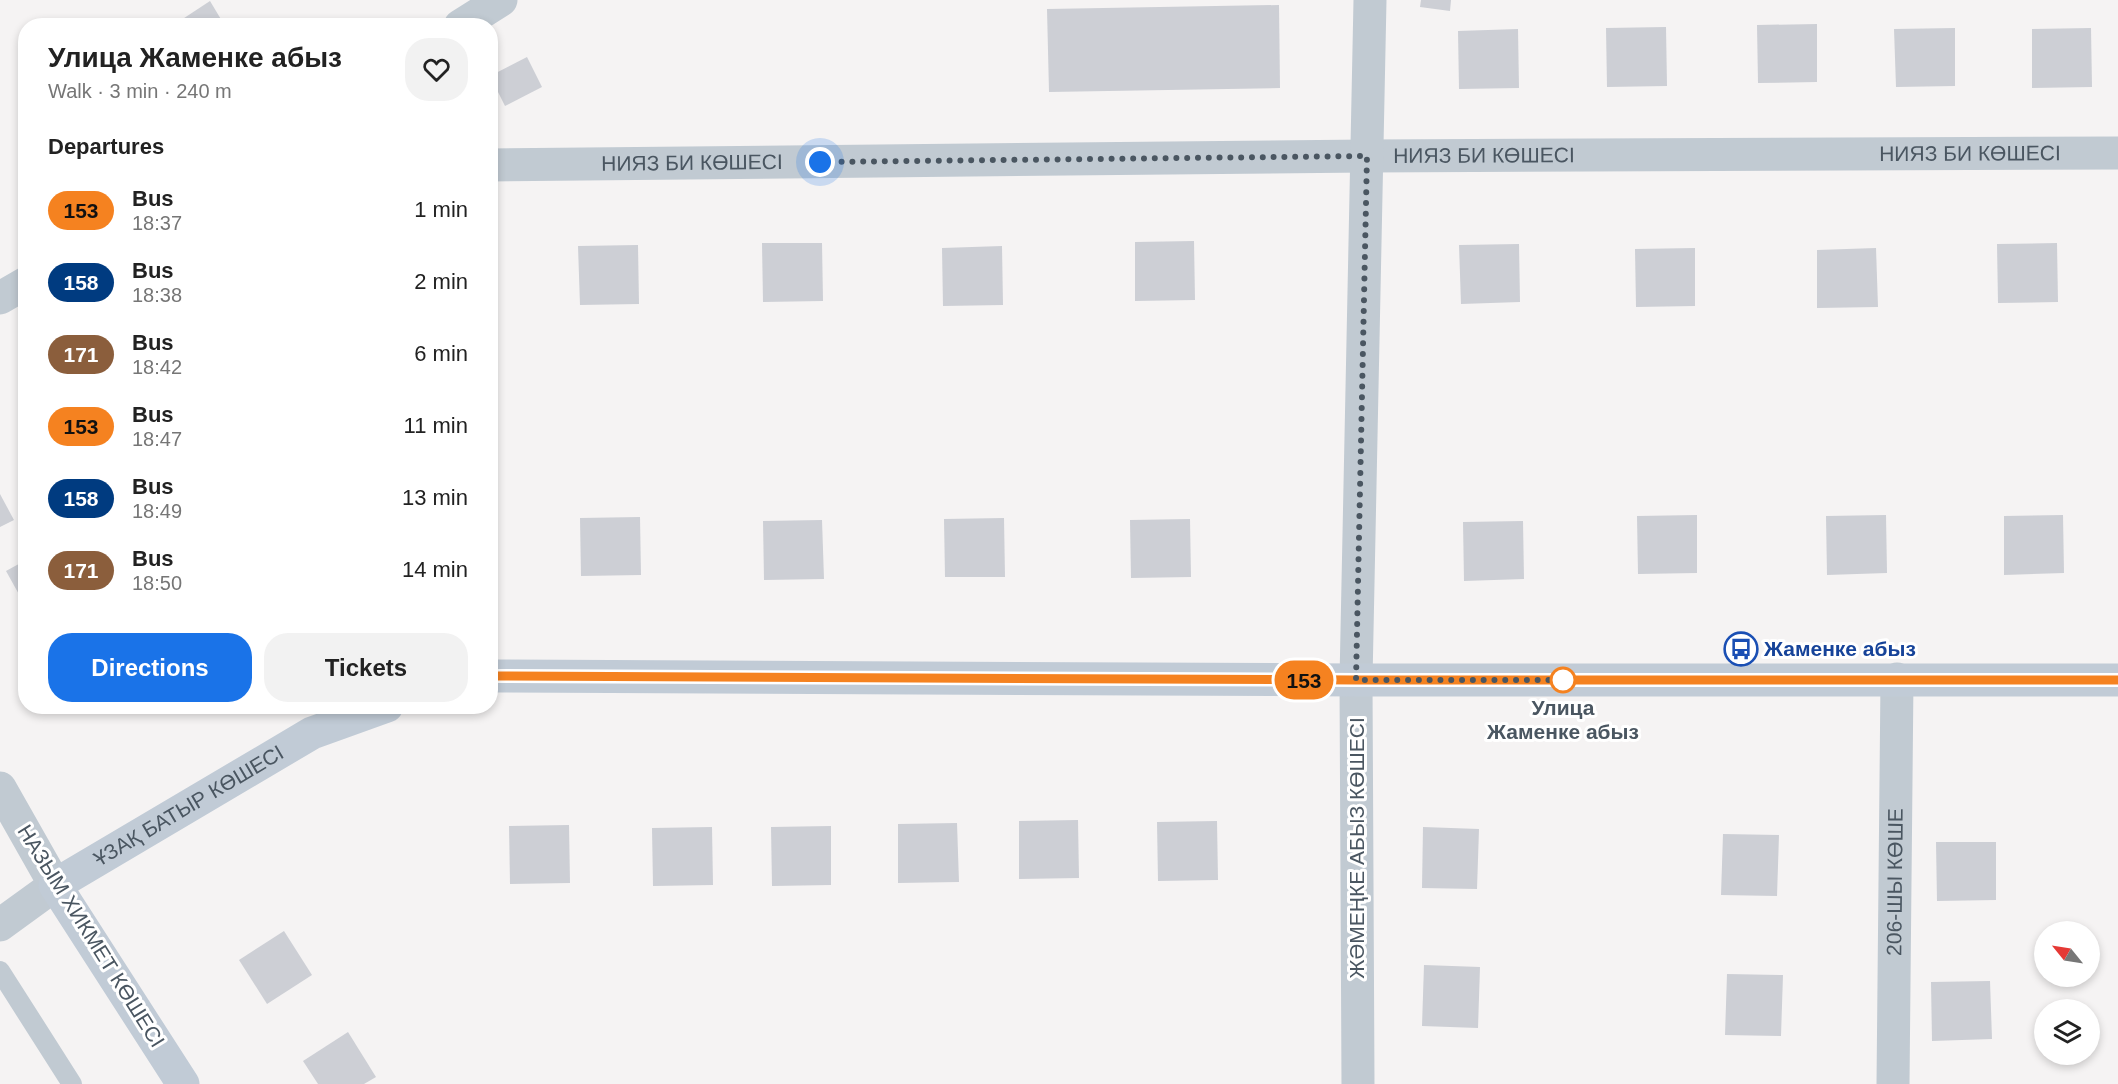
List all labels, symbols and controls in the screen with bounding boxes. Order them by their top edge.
button: heart [405,38,468,101]
text: Улица Жаменке абыз [48,42,342,73]
text: Walk · 3 min · 240 m [48,80,232,102]
text: Departures [48,134,164,159]
street label: НИЯЗ БИ КӨШЕСІ [1879,141,2061,165]
street label: НИЯЗ БИ КӨШЕСІ [1393,143,1575,167]
your location [805,147,835,177]
street label: НИЯЗ БИ КӨШЕСІ [601,150,783,175]
text: Bus [132,186,174,211]
text: 1 min [414,197,468,222]
text: 153 [63,199,99,222]
text: 18:37 [132,212,182,234]
text: Bus [132,258,174,283]
text: 2 min [414,269,468,294]
text: 158 [63,271,99,294]
text: 18:38 [132,284,182,306]
text: Bus [132,330,174,355]
text: 6 min [414,341,468,366]
text: 171 [63,343,99,366]
text: 18:42 [132,356,182,378]
text: Bus [132,402,174,427]
text: 11 min [404,413,468,438]
text: 153 [63,415,99,438]
text: 18:47 [132,428,182,450]
text: Bus [132,474,174,499]
text: 13 min [402,485,468,510]
text: 158 [63,487,99,510]
text: 18:49 [132,500,182,522]
text: Bus [132,546,174,571]
text: 14 min [402,557,468,582]
text: 171 [63,559,99,582]
text: 18:50 [132,572,182,594]
bus stop icon: Жаменке абыз [1723,631,1759,667]
button: Directions [48,633,252,702]
button: Tickets [264,633,468,702]
place label: Жаменке абыз [1763,637,1916,660]
line badge: 153 [1270,660,1338,700]
marker: Улица Жаменке абыз [1550,667,1576,693]
text: 153 [1286,669,1322,692]
place label: Улица Жаменке абыз [1486,696,1639,743]
street label: ЖӘМЕҢКЕ АБЫЗ КӨШЕСІ [1345,717,1368,979]
street label: ҰЗАҚ БАТЫР КӨШЕСІ [90,741,287,870]
street label: 206-ШЫ КӨШЕ [1882,808,1907,956]
street label: НАЗЫМ ХИКМЕТ КӨШЕСІ [13,820,169,1051]
north arrow [2034,921,2100,987]
map controls [2034,921,2100,1065]
button: layers [2034,999,2100,1065]

